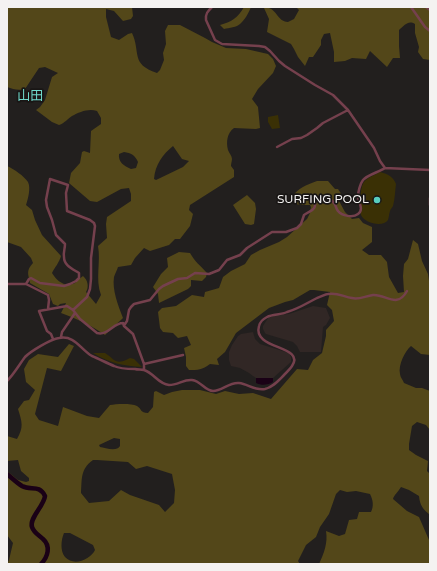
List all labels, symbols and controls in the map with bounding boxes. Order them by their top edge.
district label: 山田 [17,89,43,105]
place label: SURFING POOL [277,193,369,207]
marker: SURFING POOL [372,195,382,205]

